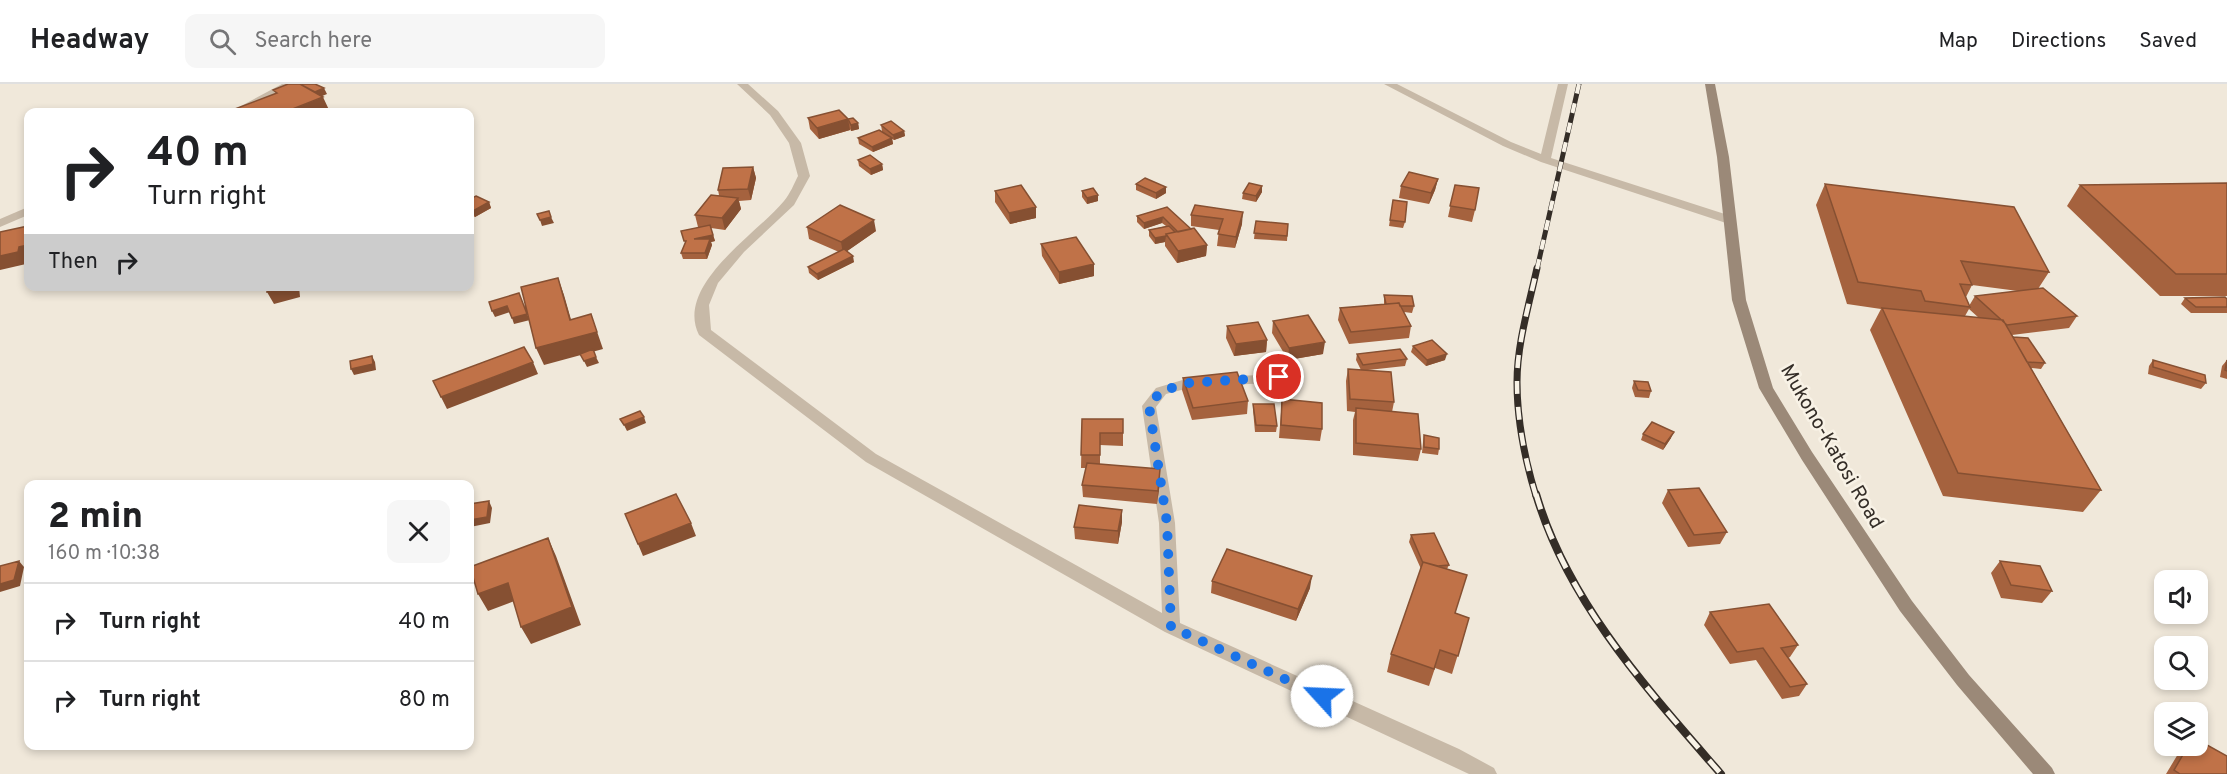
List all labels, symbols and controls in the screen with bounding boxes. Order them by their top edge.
search box [185,14,605,68]
text: Headway [30,23,149,59]
icon: search [206,25,239,58]
text: Search here [254,28,372,55]
text: Map [1938,28,1978,55]
text: Directions [2011,28,2106,55]
text: Saved [2139,28,2197,55]
text: 40 m [147,128,249,181]
icon: right [48,132,126,210]
text: Turn right [147,180,266,214]
icon: right [110,246,143,279]
text: Then [48,249,98,276]
pin [1253,351,1304,402]
icon: arrive [1262,360,1295,393]
street label: Mukono-Katosi Road [1773,360,1889,534]
text: 2 min [48,495,143,541]
button: close [387,500,450,563]
text: 160 m · 10:38 [48,541,160,567]
map controls [2154,570,2208,756]
button: sound [2154,570,2208,624]
icon: right [48,606,81,639]
text: Turn right [99,609,201,636]
text: 40 m [398,609,450,636]
button: search [2154,636,2208,690]
position arrow [1290,664,1354,728]
icon: right [48,684,81,717]
text: Turn right [99,687,201,714]
text: 80 m [399,687,450,714]
button: layers [2154,702,2208,756]

